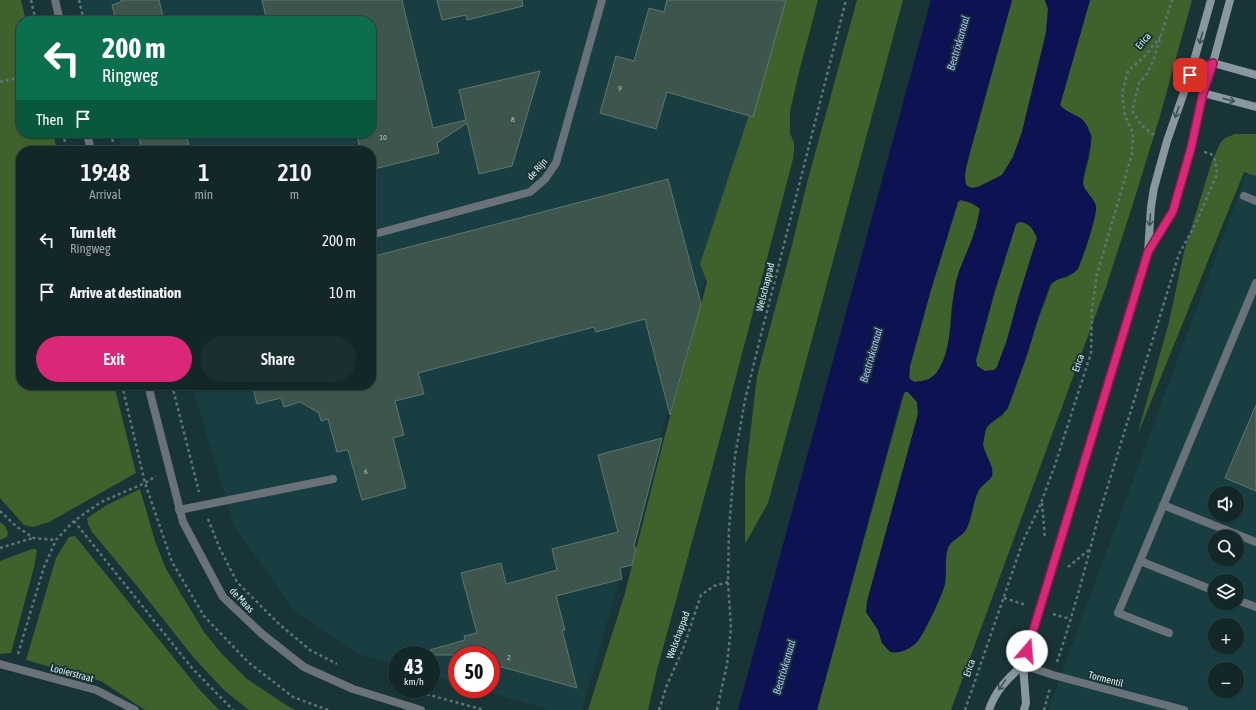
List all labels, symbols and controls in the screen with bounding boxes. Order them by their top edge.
water label: Beatrixkanaal [944,14,972,72]
street label: Erica [1133,30,1153,51]
one-way arrow [1197,31,1204,44]
icon: left [36,32,88,84]
text: 200 m [102,32,165,64]
pin [1173,58,1207,92]
icon: arrive [1179,64,1201,86]
text: Ringweg [102,65,158,86]
house number: 9 [618,84,622,93]
one-way arrow [1222,97,1235,104]
one-way arrow [1173,105,1181,117]
icon: arrive [72,108,94,130]
text: Then [36,111,64,128]
house number: 8 [511,115,515,124]
house number: 10 [379,133,387,142]
street label: de Rijn [525,156,549,182]
text: 19:48 [81,159,130,186]
text: 1 [198,159,209,186]
text: 210 [278,159,311,186]
text: Arrival [89,187,121,202]
text: min [194,187,213,202]
text: m [290,187,299,202]
one-way arrow [1146,213,1153,226]
text: Turn left [70,224,116,241]
icon: left [36,229,58,251]
text: 200 m [322,232,356,249]
text: Ringweg [70,241,111,256]
street label: Welschappad [754,261,776,312]
icon: arrive [36,281,58,303]
text: Arrive at destination [70,284,181,301]
text: 10 m [329,284,356,301]
water label: Beatrixkanaal [857,326,885,384]
button: Exit [36,336,192,382]
button: Share [200,336,356,382]
street label: Erica [1070,352,1086,373]
house number: 6 [364,467,368,476]
map controls [1208,486,1244,698]
button: sound [1208,486,1244,522]
button: search [1208,530,1244,566]
button: layers [1208,574,1244,610]
street label: de Maas [228,585,257,615]
street label: Welschappad [664,610,692,660]
button: + [1208,618,1244,654]
position arrow [1006,630,1048,672]
water label: Beatrixkanaal [770,638,798,696]
speed limit sign: 50 [448,646,500,698]
house number: 2 [507,653,511,662]
text: 43 [405,655,423,678]
street label: Erica [961,657,977,678]
street label: Looierstraat [49,662,95,684]
button: − [1208,662,1244,698]
street label: Tormentil [1087,669,1125,689]
text: km/h [404,676,424,687]
one-way arrow [998,679,1006,690]

